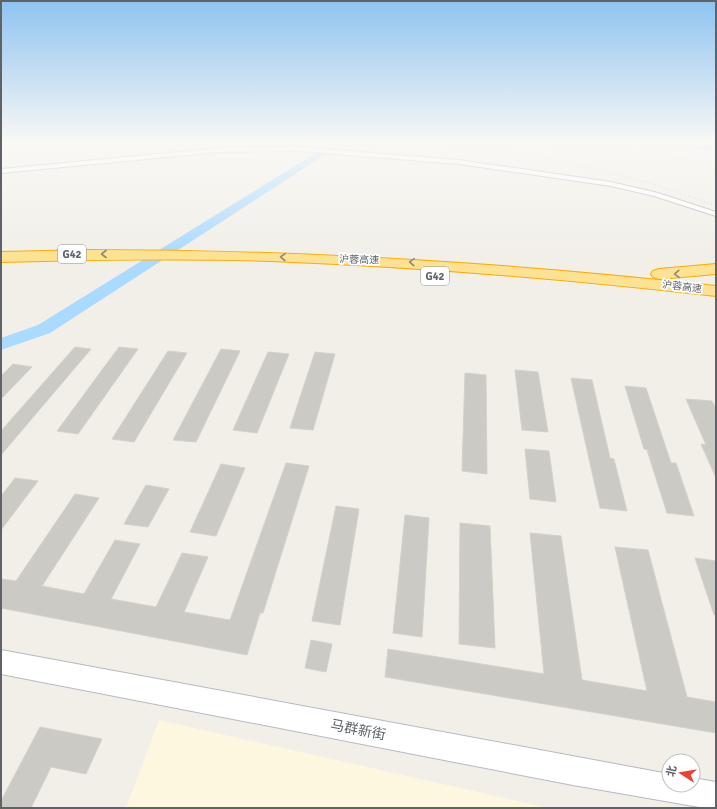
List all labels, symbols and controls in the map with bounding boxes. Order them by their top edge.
road number: G42 [58,245,86,263]
one-way arrow [101,250,107,258]
one-way arrow [280,253,286,262]
street label: 沪蓉高速 [339,253,379,267]
one-way arrow [409,258,415,267]
road number: G42 [421,267,449,285]
one-way arrow [674,269,680,278]
street label: 沪蓉高速 [661,279,703,295]
street label: 马群新街 [329,716,387,744]
north arrow [661,753,701,793]
text: 北 [664,764,679,778]

